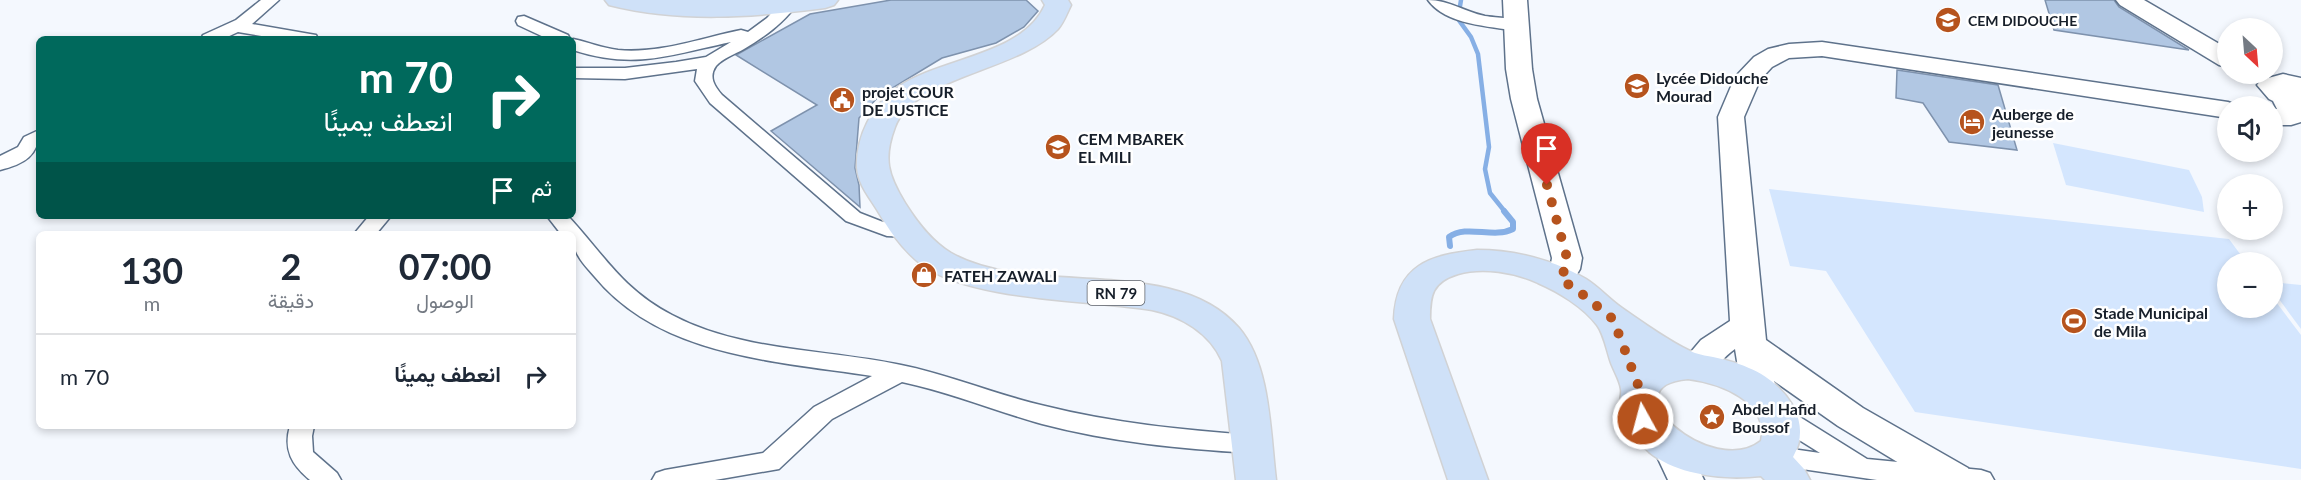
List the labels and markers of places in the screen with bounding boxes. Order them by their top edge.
school or university icon: CEM DIDOUCHE [1933,5,1963,35]
place label: CEM DIDOUCHE [1968,12,2077,29]
place label: Lycée Didouche Mourad [1656,68,1769,105]
school or university icon: Lycée Didouche Mourad [1622,71,1652,101]
place label: projet COUR DE JUSTICE [862,82,955,119]
public building icon: projet COUR DE JUSTICE [827,85,857,115]
place label: Auberge de jeunesse [1991,104,2074,141]
hotel icon: Auberge de jeunesse [1957,107,1987,137]
pin [1521,123,1572,185]
place label: CEM MBAREK EL MILI [1078,129,1185,166]
school or university icon: CEM MBAREK EL MILI [1043,132,1073,162]
shop icon: FATEH ZAWALI [909,260,939,290]
place label: FATEH ZAWALI [944,266,1057,285]
place label: Stade Municipal de Mila [2094,303,2208,340]
sports icon: Stade Municipal de Mila [2059,306,2089,336]
place label: Abdel Hafid Boussof [1731,399,1816,436]
place icon: Abdel Hafid Boussof [1697,402,1727,432]

